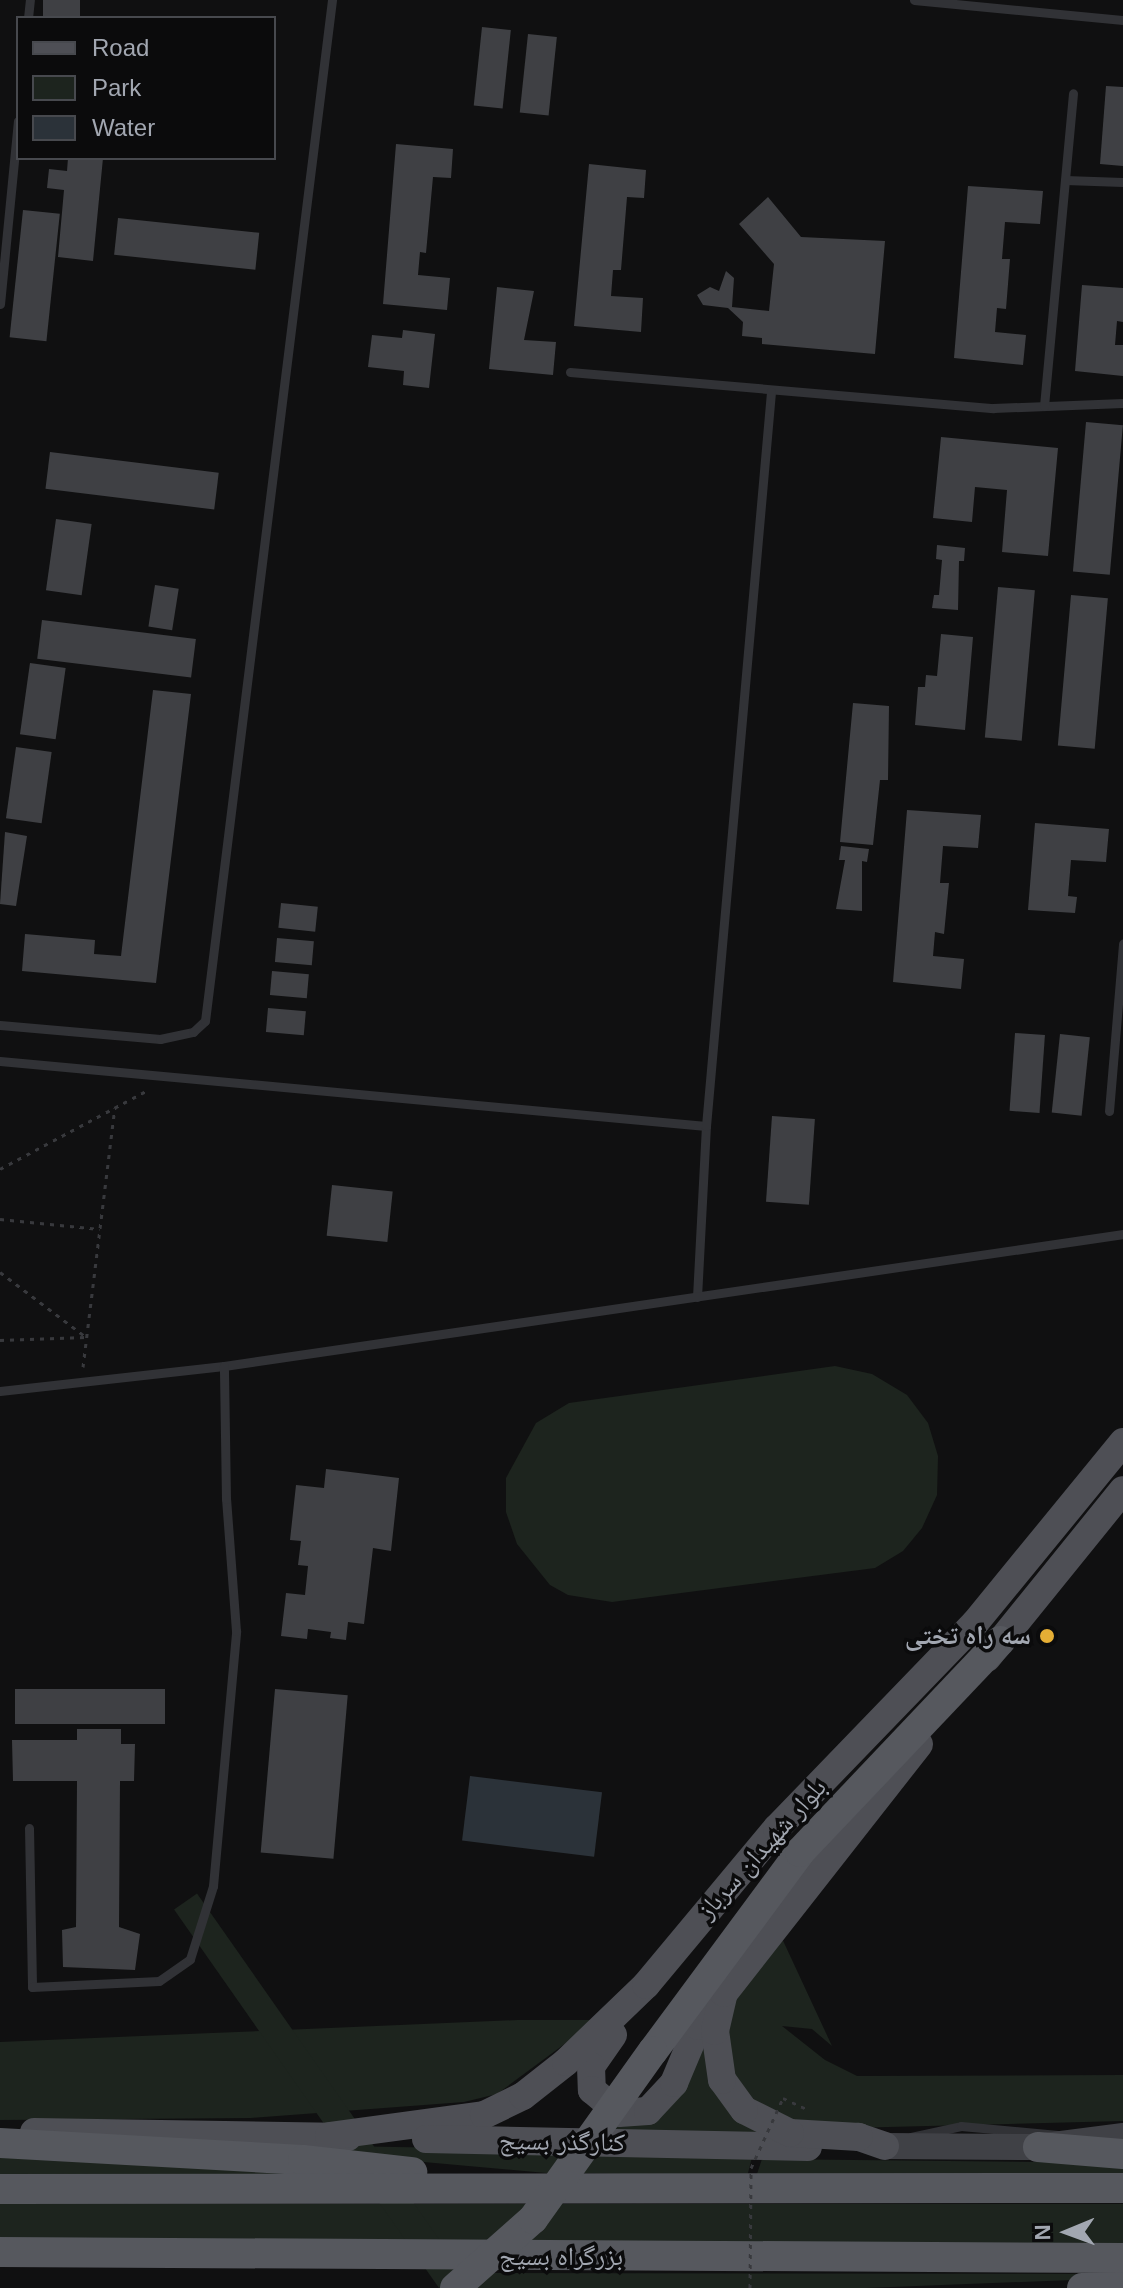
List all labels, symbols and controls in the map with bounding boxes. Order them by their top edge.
legend [16,16,276,160]
text: Road [92,34,149,61]
text: Park [92,74,141,101]
text: Water [92,114,155,141]
place label: سه راه تختی [905,1620,1031,1652]
marker: سه راه تختی [1038,1627,1056,1645]
street label: بلوار شهیدان سرباز [691,1772,833,1926]
street label: کنارگذر بسیج [499,2125,625,2159]
north arrow [1027,2192,1107,2272]
text: N [1030,2224,1055,2241]
street label: بزرگراه بسیج [499,2241,623,2273]

